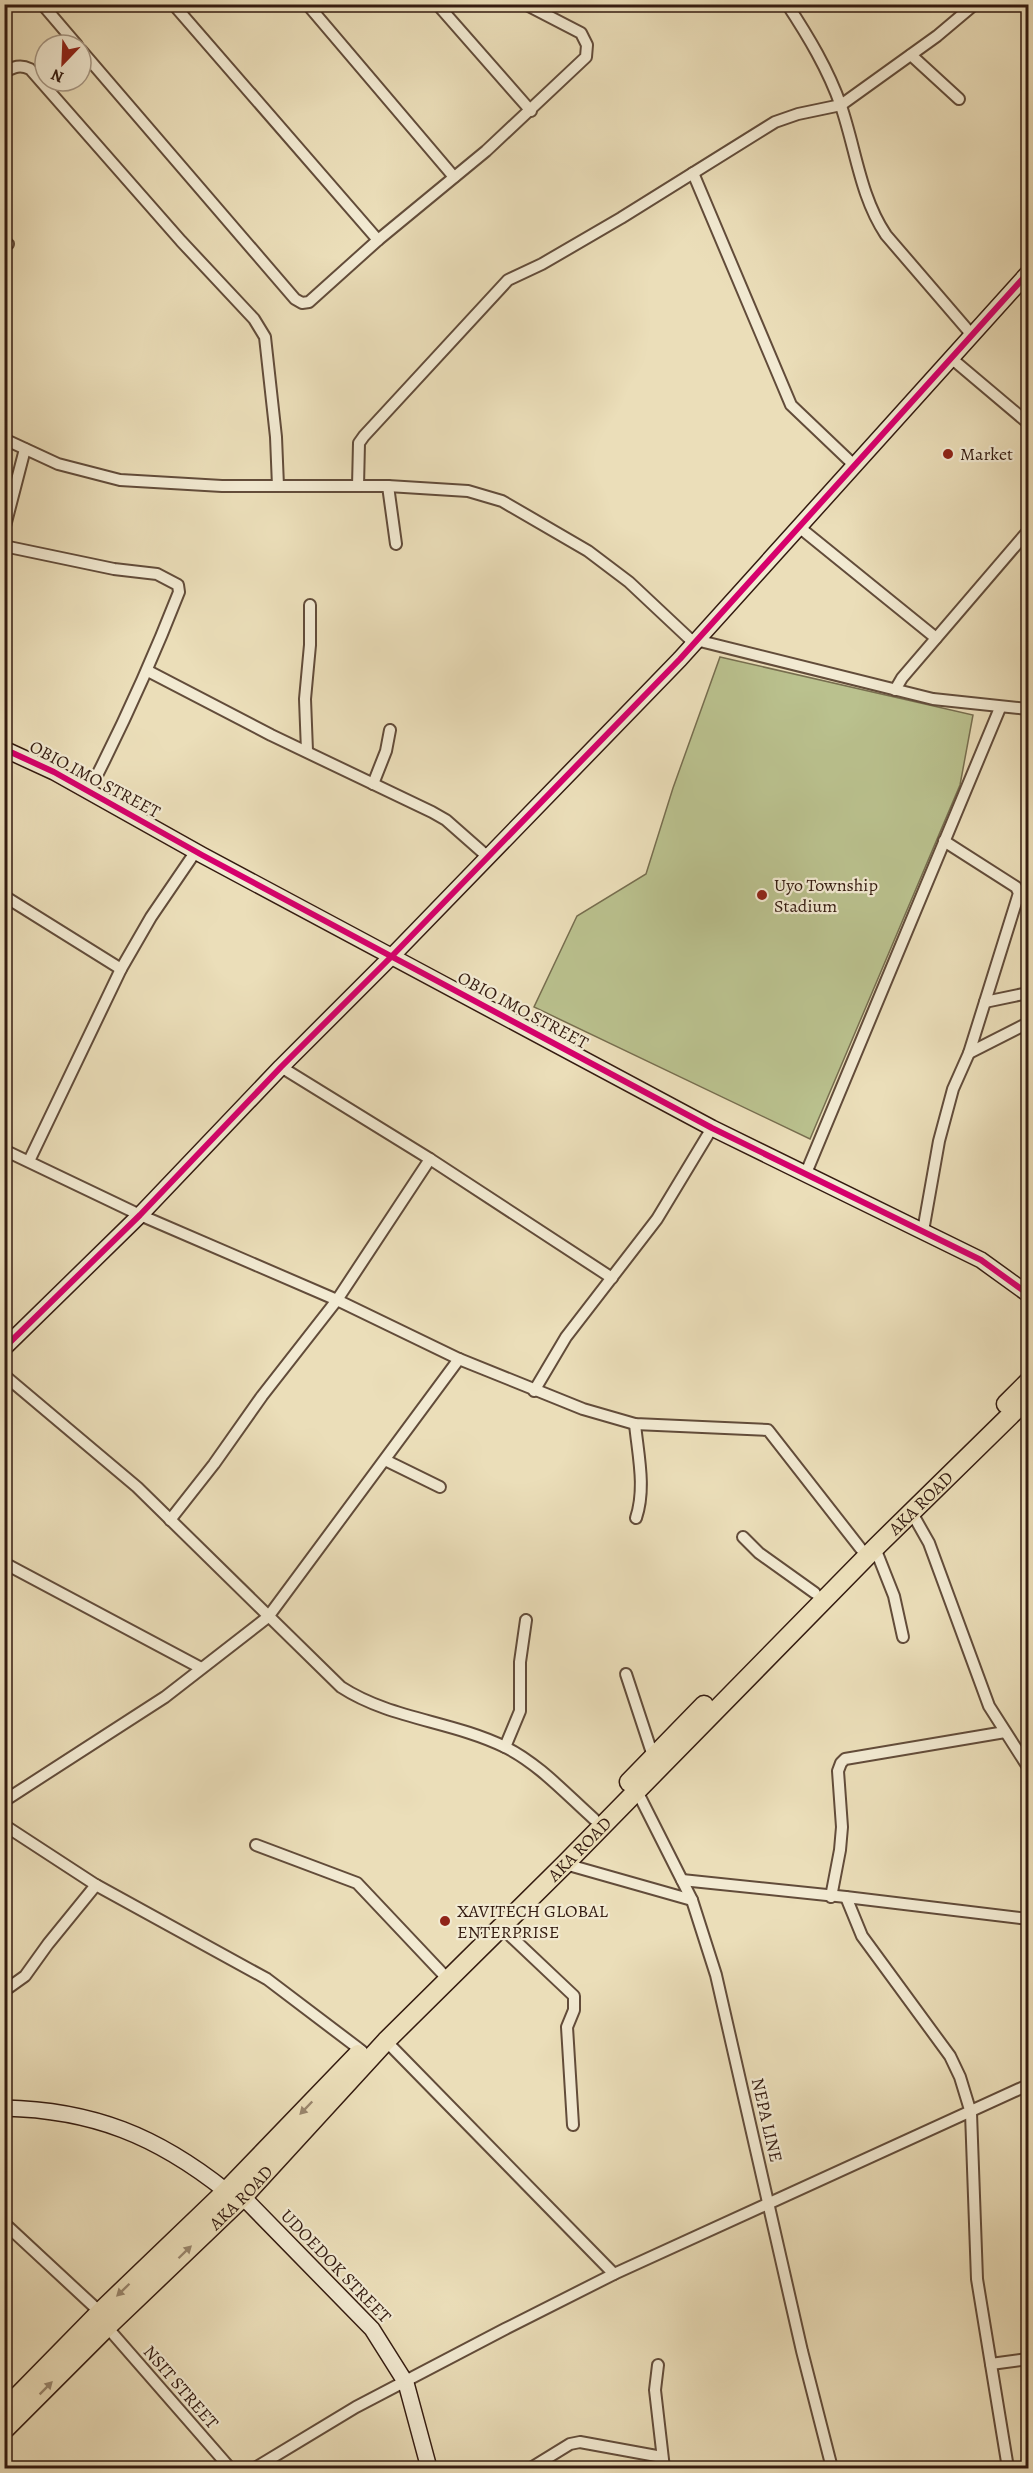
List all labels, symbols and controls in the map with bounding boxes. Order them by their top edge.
north arrow [33,33,93,93]
text: N [48,63,67,88]
place label: Market [960,442,1013,466]
marker: Market [941,447,955,461]
street label: OBIO IMO STREET [25,734,165,824]
place label: Uyo Township Stadium [774,873,878,918]
marker: Uyo Township Stadium [755,888,769,902]
street label: OBIO IMO STREET [453,965,593,1055]
street label: AKA ROAD [882,1466,958,1541]
street label: AKA ROAD [542,1811,617,1887]
place label: XAVITECH GLOBAL ENTERPRISE [457,1899,609,1944]
marker: XAVITECH GLOBAL ENTERPRISE [438,1914,452,1928]
street label: NEPA LINE [746,2075,788,2165]
one-way arrow [300,2100,313,2115]
street label: AKA ROAD [203,2160,278,2236]
street label: UDOEDOK STREET [275,2204,397,2328]
one-way arrow [178,2245,193,2259]
one-way arrow [116,2282,130,2296]
street label: NSIT STREET [138,2340,224,2434]
one-way arrow [38,2382,52,2396]

